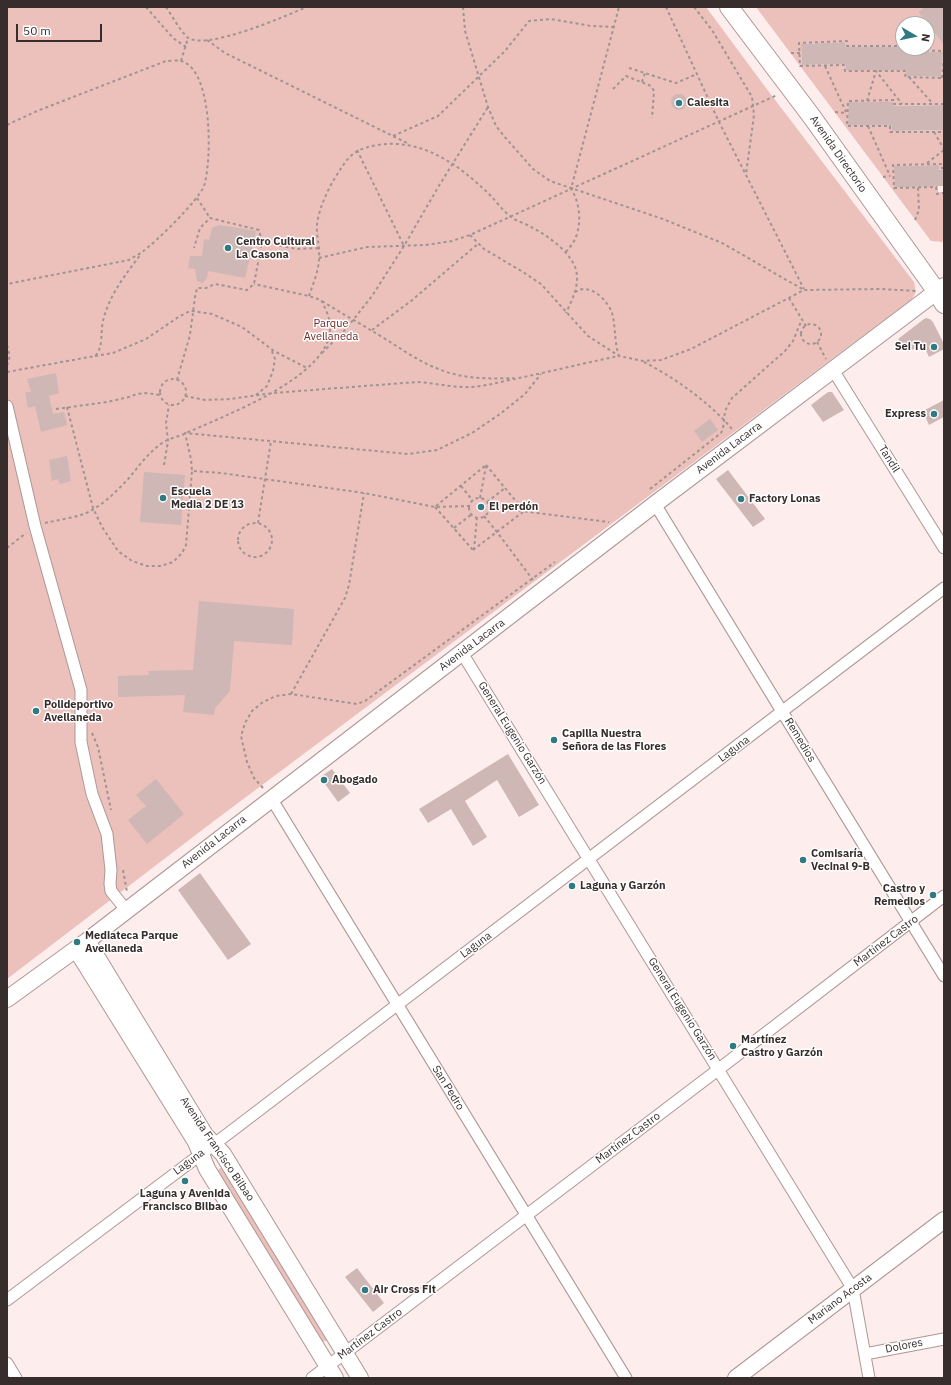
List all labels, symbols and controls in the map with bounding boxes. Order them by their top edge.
scale bar [18,16,104,42]
north arrow [895,16,935,56]
text: 50 m [23,23,51,38]
text: N [918,33,933,43]
place label: Calesita [687,96,729,110]
marker: Calesita [674,98,684,108]
street label: Avenida Directorio [807,113,869,195]
place label: Centro Cultural La Casona [236,235,315,261]
marker: Centro Cultural La Casona [223,243,233,253]
park label: Parque Avellaneda [304,317,358,343]
place label: Sei Tu [895,340,926,354]
marker: Sei Tu [929,342,939,352]
place label: Express [885,407,926,421]
marker: Express [929,409,939,419]
street label: Avenida Lacarra [694,419,764,477]
street label: Tandil [876,443,902,475]
place label: Escuela Media 2 DE 13 [171,485,244,511]
place label: Factory Lonas [749,492,821,506]
marker: Escuela Media 2 DE 13 [158,493,168,503]
marker: Factory Lonas [736,494,746,504]
place label: El perdón [489,500,538,514]
marker: El perdón [476,502,486,512]
street label: Avenida Lacarra [437,616,507,674]
street label: General Eugenio Garzón [475,679,549,787]
place label: Polideportivo Avellaneda [44,698,113,724]
marker: Polideportivo Avellaneda [31,706,41,716]
street label: Remedios [782,716,818,764]
place label: Capilla Nuestra Señora de las Flores [562,727,666,753]
street label: Laguna [716,733,752,765]
marker: Capilla Nuestra Señora de las Flores [549,735,559,745]
place label: Abogado [332,773,378,787]
marker: Abogado [319,775,329,785]
street label: Avenida Lacarra [179,813,249,871]
place label: Comisaría Vecinal 9-B [811,847,870,873]
marker: Comisaría Vecinal 9-B [798,855,808,865]
place label: Laguna y Garzón [580,879,666,893]
marker: Laguna y Garzón [567,881,577,891]
place label: Castro y Remedios [874,882,925,908]
marker: Castro y Remedios [928,890,938,900]
street label: Martínez Castro [851,912,921,970]
place label: Mediateca Parque Avellaneda [85,929,178,955]
street label: Laguna [458,929,494,961]
marker: Mediateca Parque Avellaneda [72,937,82,947]
street label: General Eugenio Garzón [645,955,719,1063]
place label: Martínez Castro y Garzón [741,1033,823,1059]
marker: Martínez Castro y Garzón [728,1041,738,1051]
street label: San Pedro [429,1063,467,1113]
street label: Avenida Francisco Bilbao [177,1094,257,1204]
street label: Martínez Castro [593,1109,663,1167]
street label: Laguna [171,1146,207,1178]
marker: Laguna y Avenida Francisco Bilbao [180,1176,190,1186]
place label: Laguna y Avenida Francisco Bilbao [140,1187,230,1213]
street label: Mariano Acosta [806,1271,874,1327]
place label: Air Cross Fit [373,1283,436,1297]
marker: Air Cross Fit [360,1285,370,1295]
street label: Martínez Castro [335,1305,405,1363]
street label: Dolores [884,1336,924,1356]

